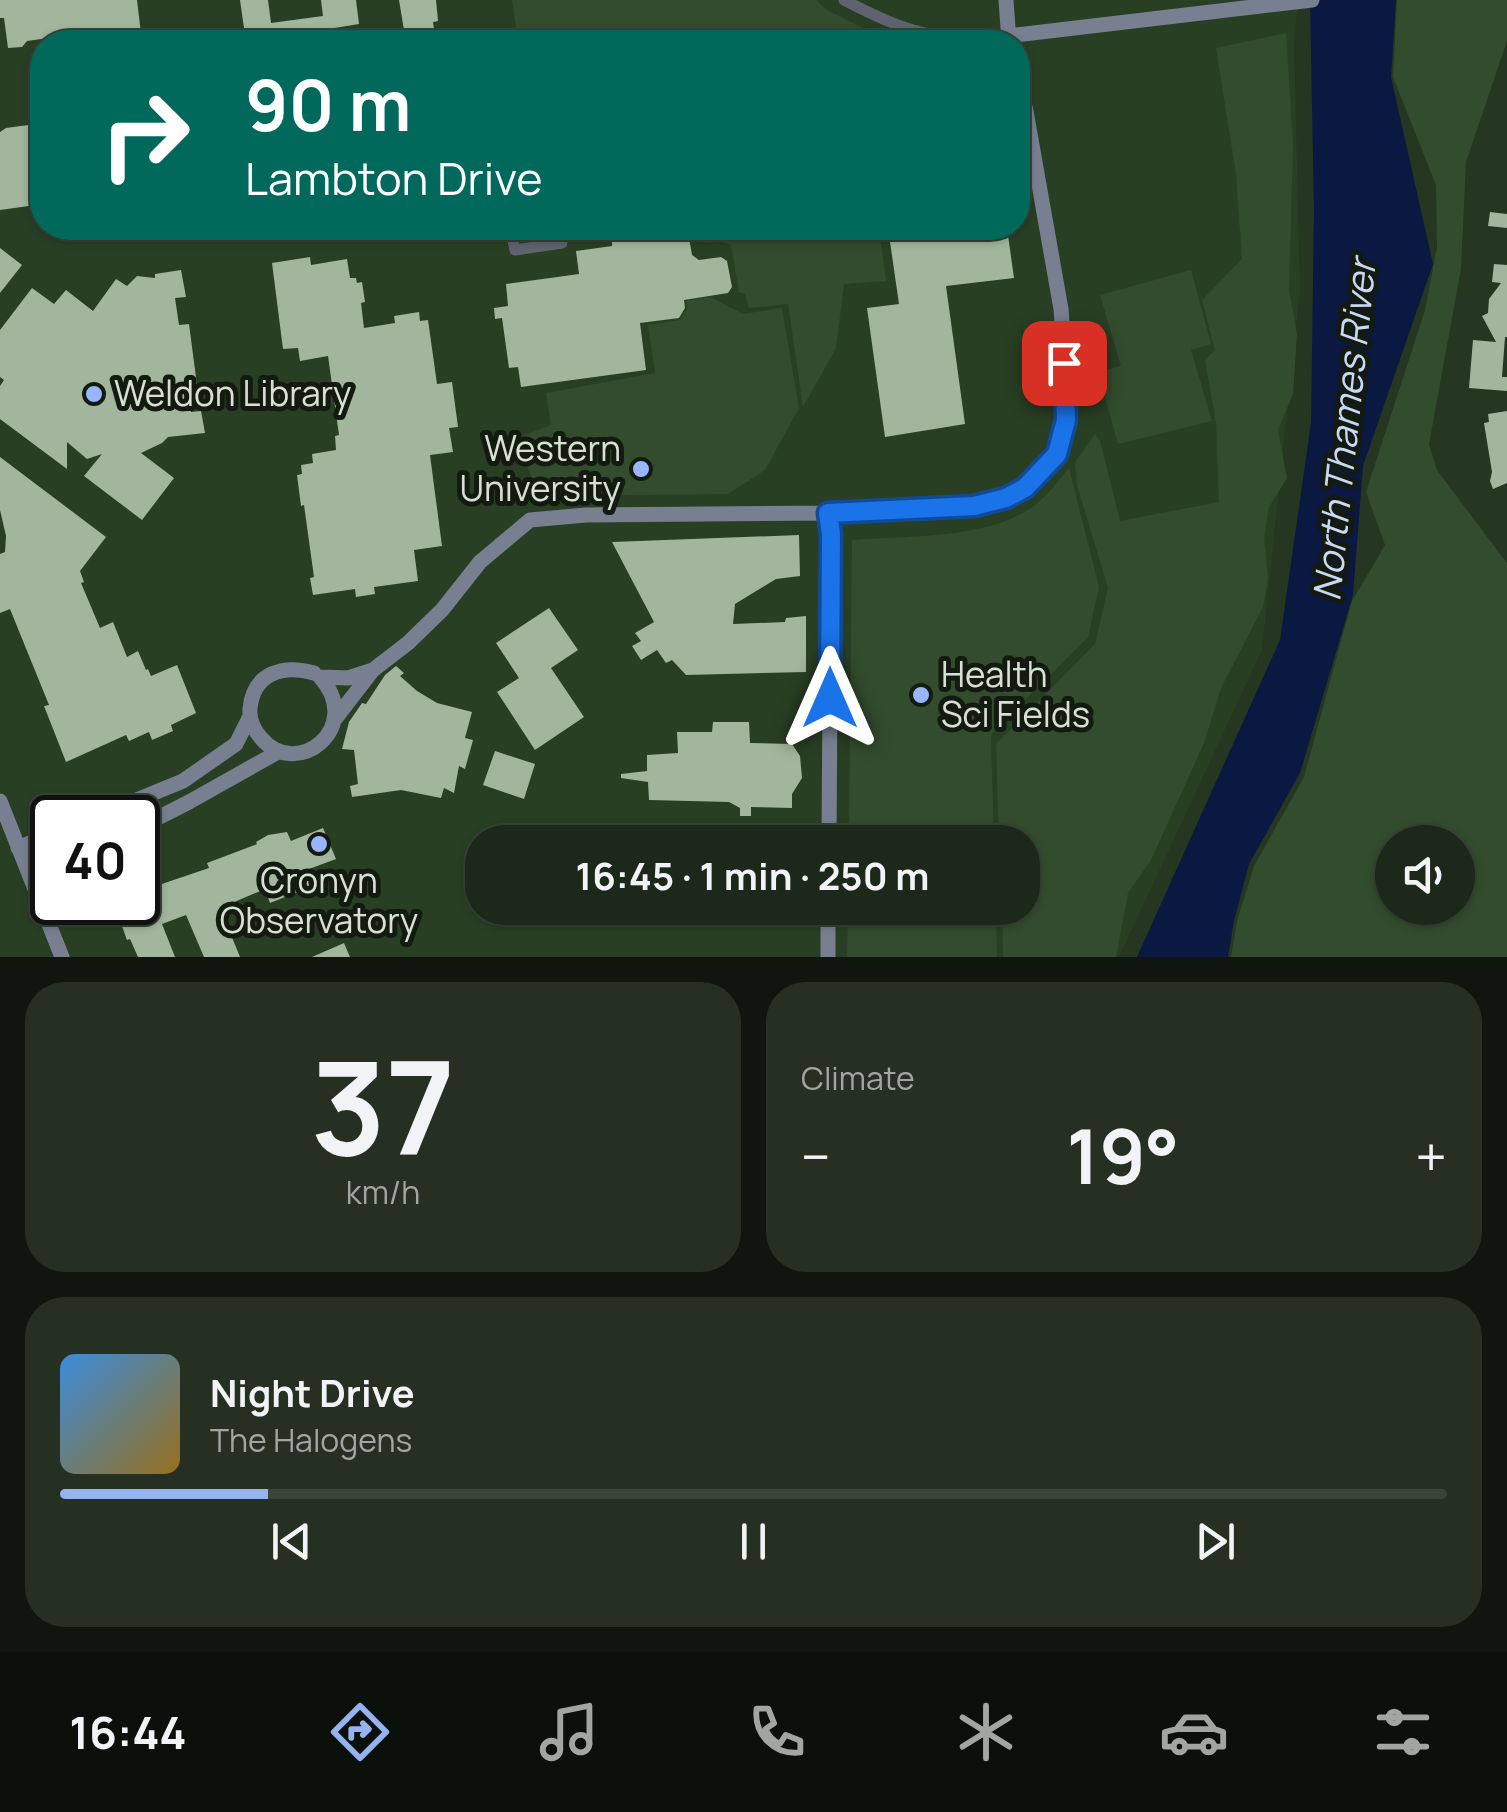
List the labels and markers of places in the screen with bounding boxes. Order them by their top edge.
pin [1022,321,1107,406]
place label: Weldon Library [114,369,351,417]
marker: Weldon Library [83,383,105,405]
place label: Western University [460,424,621,512]
marker: Western University [630,458,652,480]
place label: Health Sci Fields [941,650,1090,738]
marker: Health Sci Fields [910,684,932,706]
marker: Cronyn Observatory [308,833,330,855]
place label: Cronyn Observatory [220,856,418,944]

